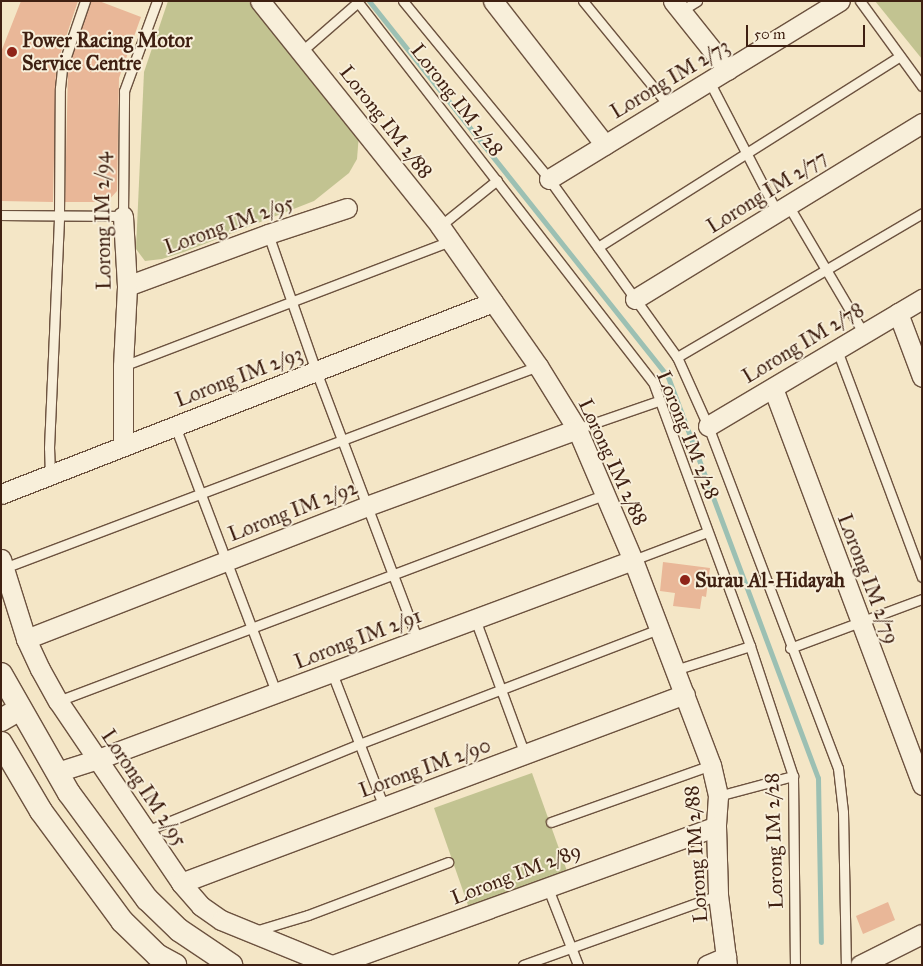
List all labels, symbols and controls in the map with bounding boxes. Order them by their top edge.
scale bar [748,15,867,47]
text: 50 m [754,25,786,43]
place label: Power Racing Motor Service Centre [22,29,192,76]
street label: Lorong IM 2/73 [606,34,734,124]
street label: Lorong IM 2/28 [406,39,508,161]
marker: Power Racing Motor Service Centre [6,46,18,58]
street label: Lorong IM 2/88 [334,61,438,183]
street label: Lorong IM 2/77 [703,145,831,239]
street label: Lorong IM 2/94 [90,152,116,290]
street label: Lorong IM 2/95 [161,191,297,259]
street label: Lorong IM 2/78 [738,297,868,389]
street label: Lorong IM 2/93 [172,342,306,412]
street label: Lorong IM 2/28 [651,367,725,503]
street label: Lorong IM 2/88 [573,395,653,529]
street label: Lorong IM 2/92 [225,475,361,547]
street label: Lorong IM 2/79 [832,511,904,647]
place label: Surau Al-Hidayah [695,568,845,592]
marker: Surau Al-Hidayah [679,574,691,586]
street label: Lorong IM 2/91 [291,604,425,674]
street label: Lorong IM 2/95 [96,725,192,851]
street label: Lorong IM 2/90 [356,733,494,803]
street label: Lorong IM 2/28 [760,772,788,910]
street label: Lorong IM 2/88 [679,785,713,923]
street label: Lorong IM 2/89 [448,838,584,910]

